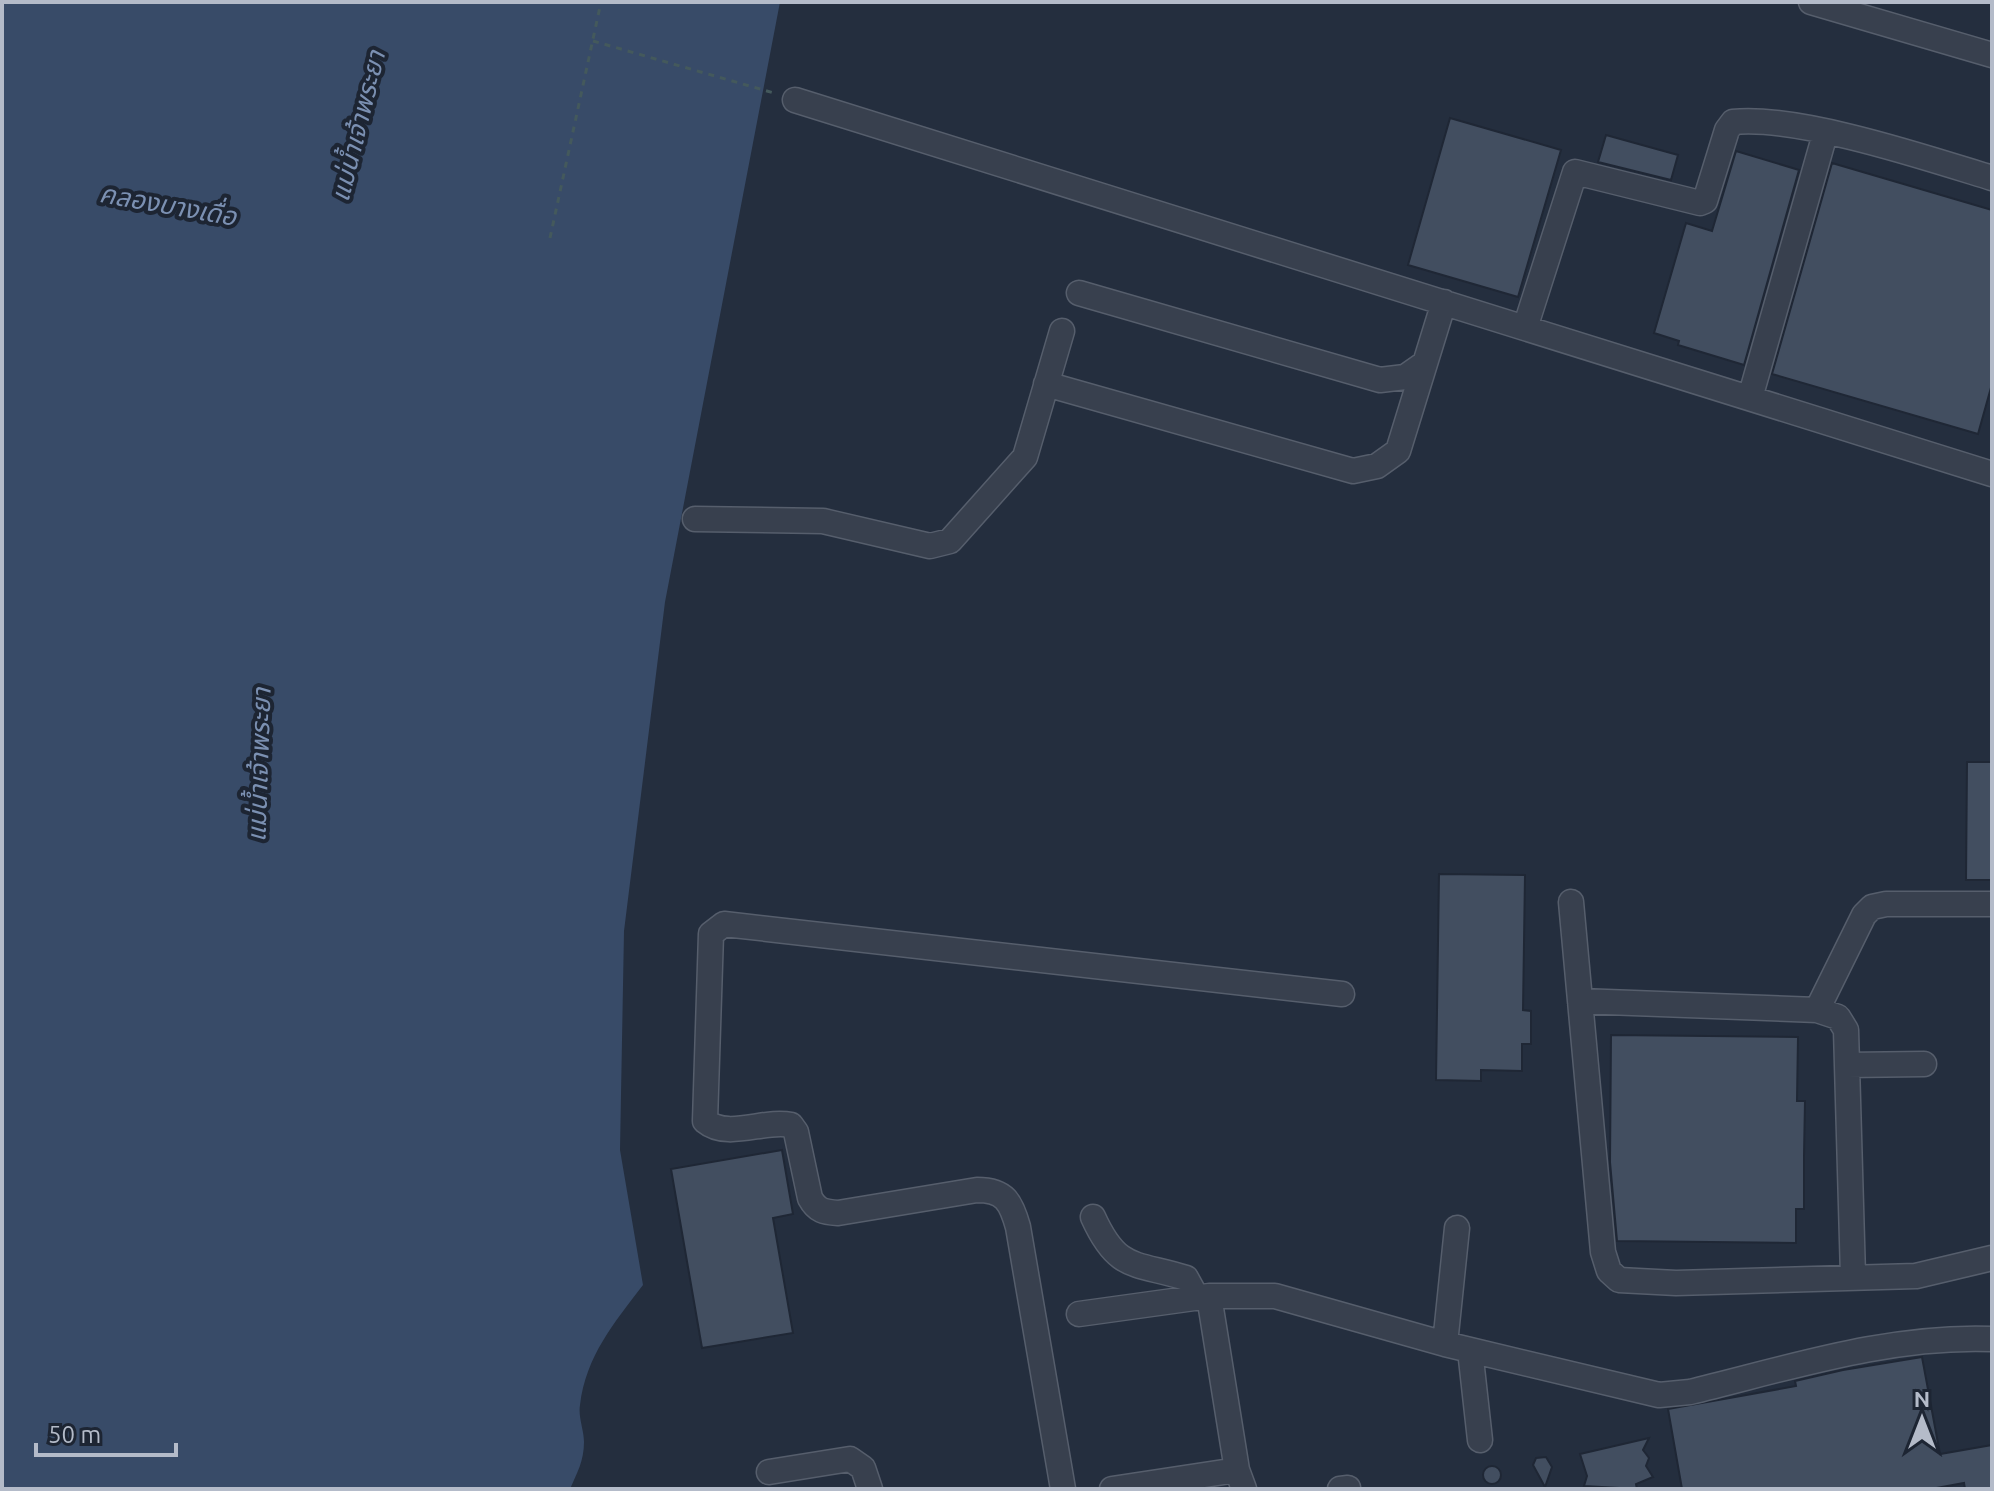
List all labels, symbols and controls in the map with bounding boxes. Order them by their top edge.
water label: แม่น้ำเจ้าพระยา [322,45,391,204]
water label: คลองบางเดื่อ [97,175,240,231]
water label: แม่น้ำเจ้าพระยา [238,686,276,842]
north arrow [1882,1379,1962,1459]
text: N [1914,1386,1930,1411]
scale bar [36,1407,176,1457]
text: 50 m [48,1421,101,1448]

